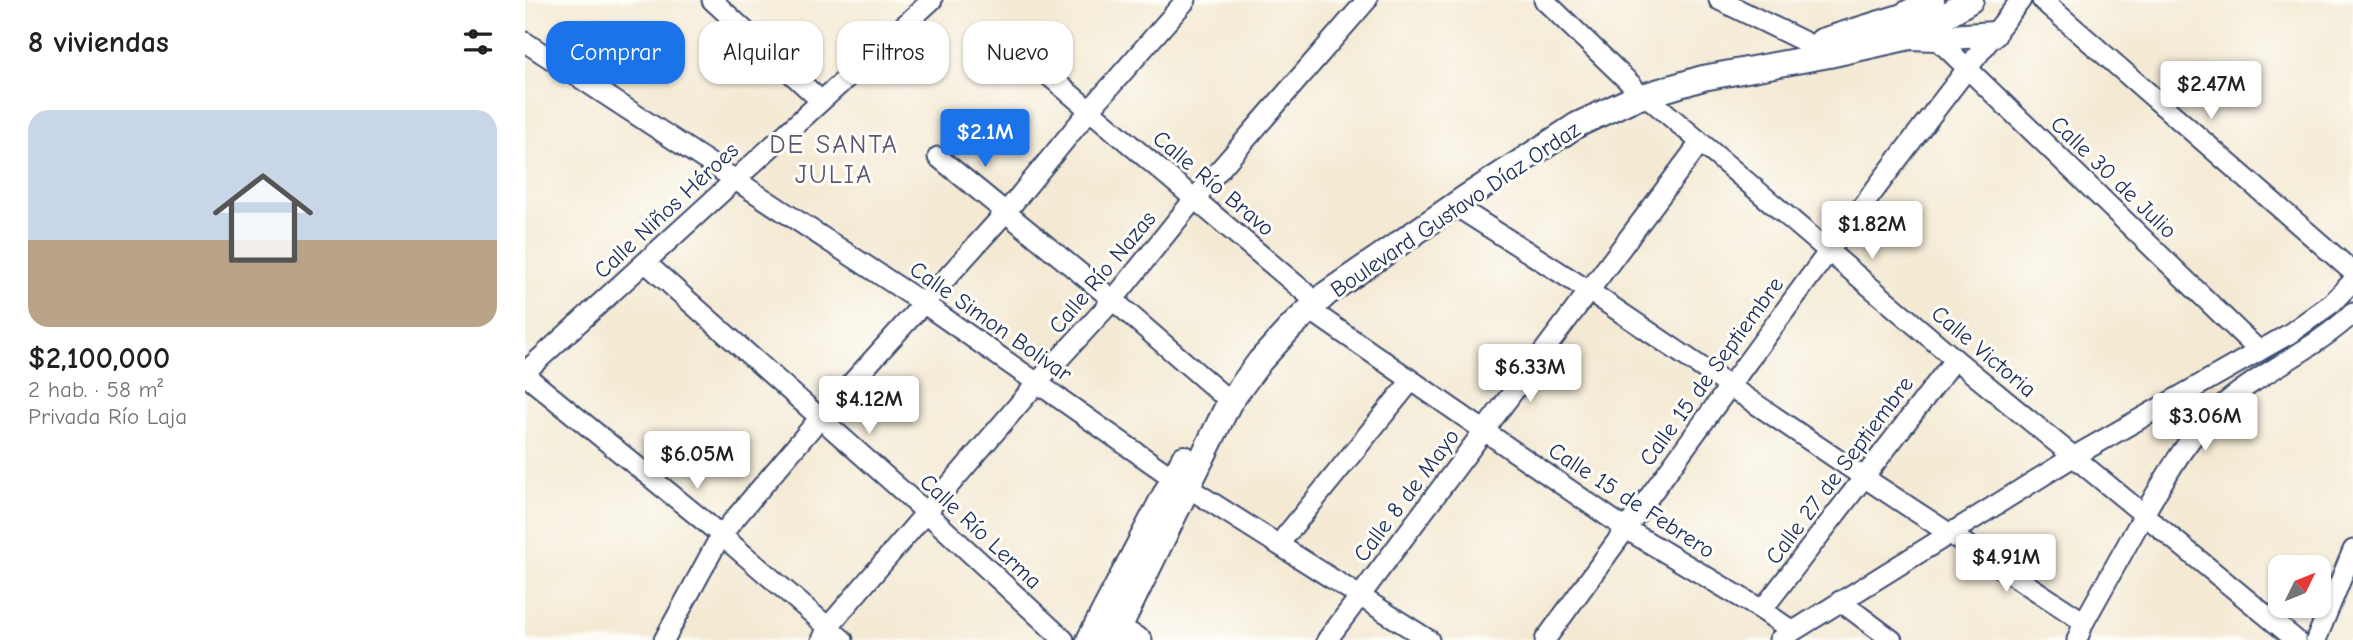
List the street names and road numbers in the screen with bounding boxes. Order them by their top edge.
street label: Calle 30 de Julio [2045,110,2182,244]
street label: Boulevard Gustavo Díaz Ordaz [1325,116,1585,303]
street label: Calle Río Bravo [1147,125,1280,242]
street label: Calle Niños Héroes [588,136,744,284]
street label: Calle Río Nazas [1043,205,1162,339]
street label: Calle Simon Bolivar [904,255,1078,388]
street label: Calle 15 de Septiembre [1634,272,1789,471]
street label: Calle Victoria [1926,300,2041,403]
street label: Calle 27 de Septiembre [1760,371,1919,570]
street label: Calle 8 de Mayo [1348,424,1465,567]
street label: Calle 15 de Febrero [1544,437,1720,564]
street label: Calle Río Lerma [914,468,1047,595]

